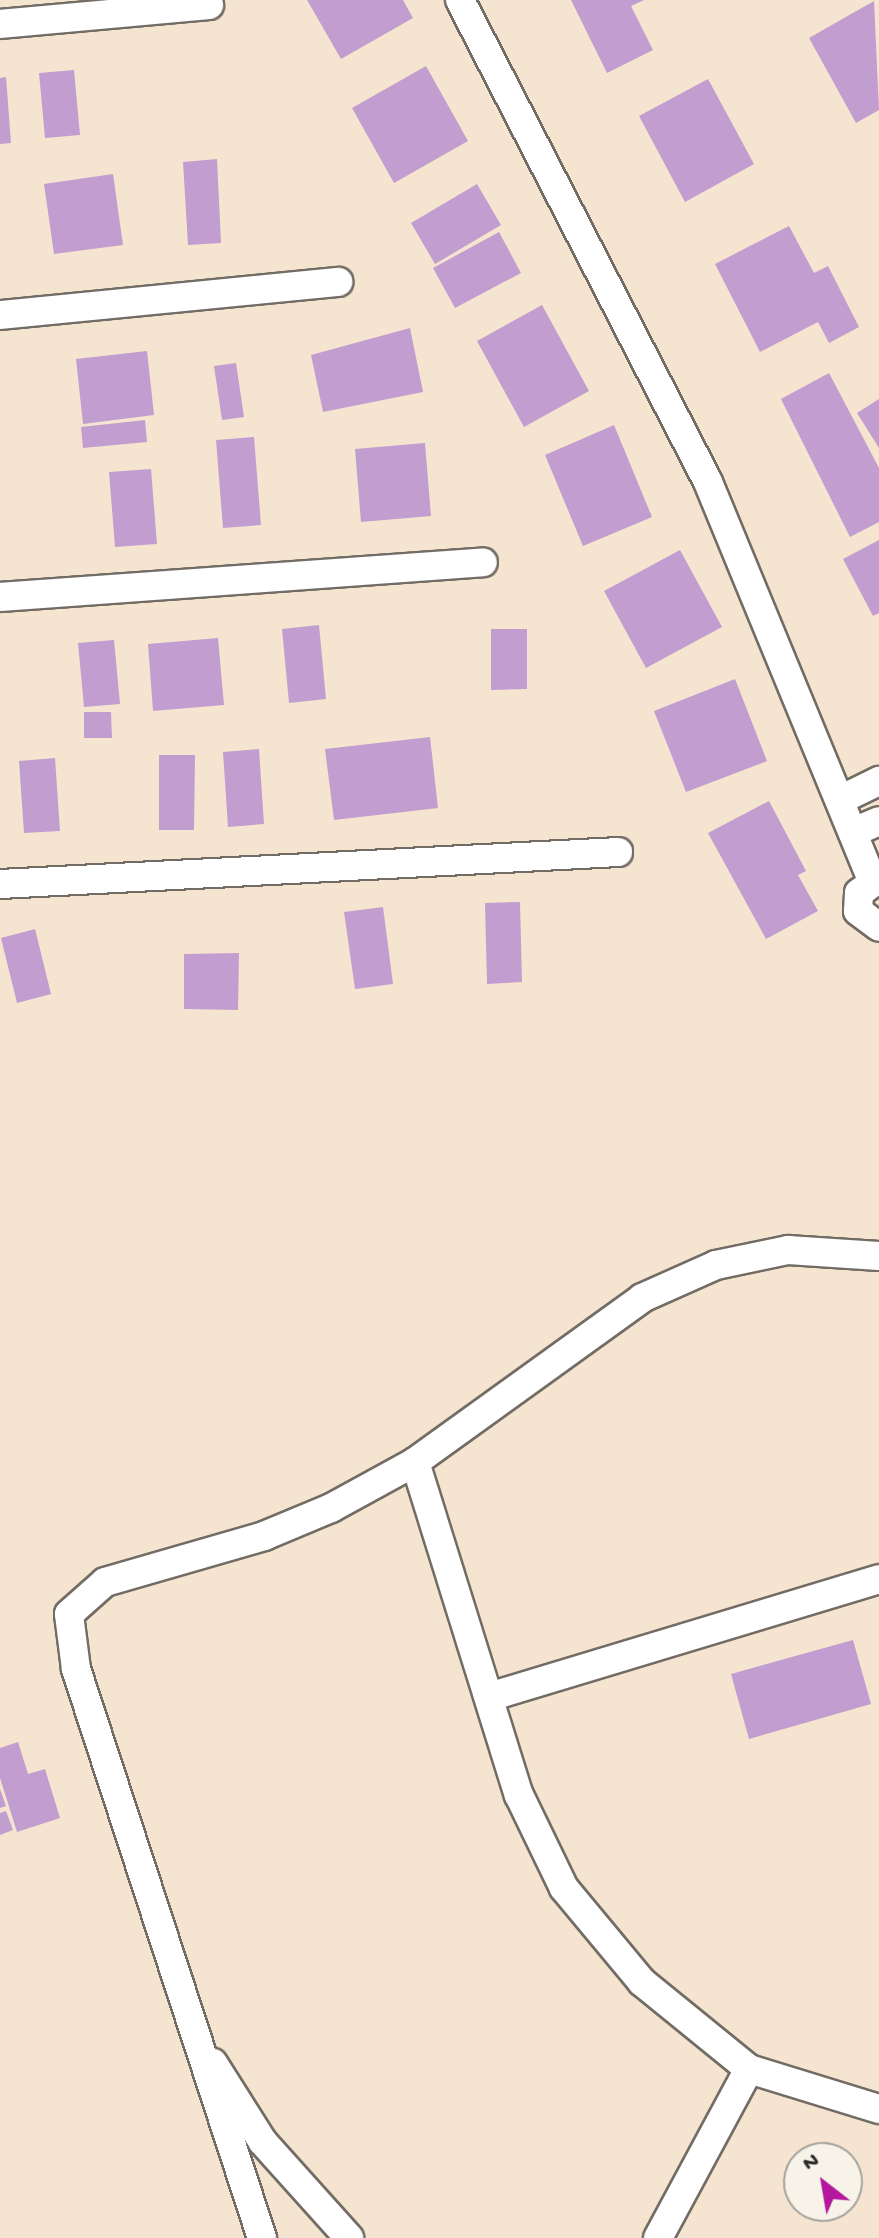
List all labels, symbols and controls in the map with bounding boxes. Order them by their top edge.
north arrow [783,2142,863,2222]
text: N [799,2148,825,2178]

